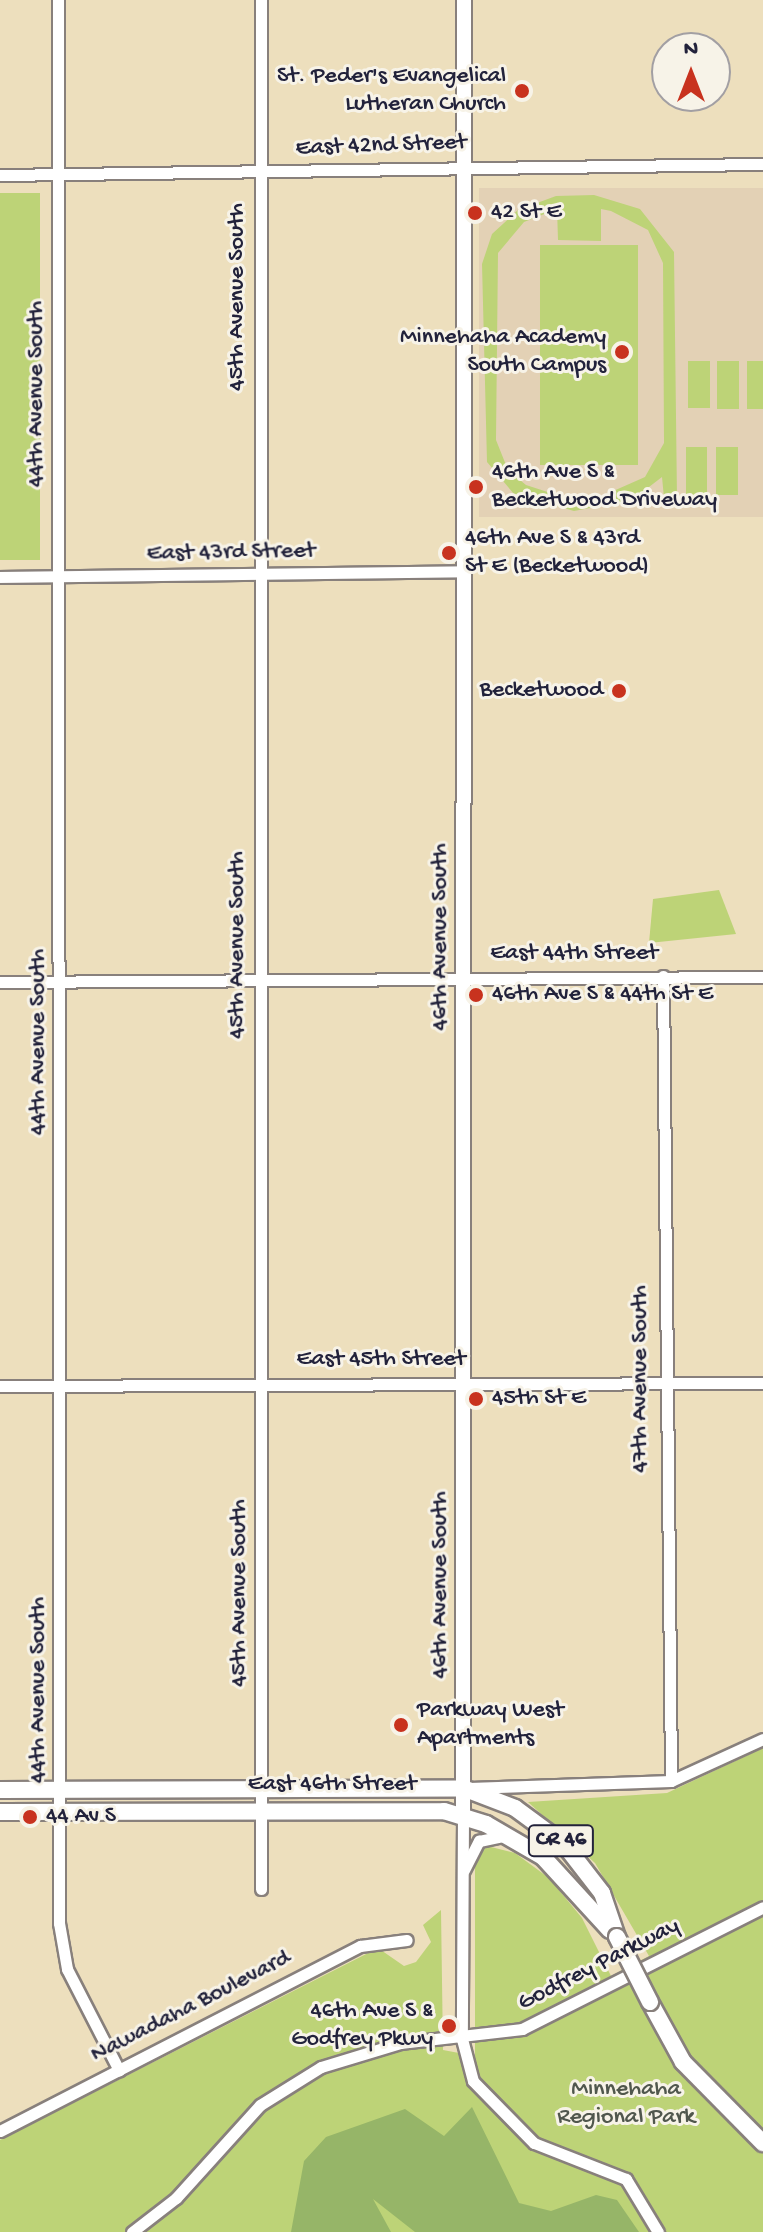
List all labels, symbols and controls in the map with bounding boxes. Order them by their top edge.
north arrow [651,32,731,112]
text: N [684,37,698,63]
place label: St. Peder's Evangelical Lutheran Church [277,63,506,119]
marker: St. Peder's Evangelical Lutheran Church [513,82,531,100]
street label: East 42nd Street [295,129,467,163]
place label: 42 St E [491,199,561,227]
street label: 45th Avenue South [224,203,252,391]
marker: 42 St E [466,204,484,222]
street label: 44th Avenue South [23,301,51,487]
place label: Minnehaha Academy South Campus [400,324,606,380]
marker: Minnehaha Academy South Campus [613,343,631,361]
place label: 46th Ave S & Becketwood Driveway [492,459,717,515]
marker: 46th Ave S & Becketwood Driveway [467,478,485,496]
place label: 46th Ave S & 43rd St E (Becketwood) [465,525,649,581]
street label: East 43rd Street [146,537,316,569]
marker: 46th Ave S & 43rd St E (Becketwood) [440,544,458,562]
place label: Becketwood [480,677,603,705]
marker: Becketwood [610,682,628,700]
street label: 46th Avenue South [427,843,455,1031]
street label: 45th Avenue South [224,851,252,1039]
street label: East 44th Street [490,940,658,968]
street label: 44th Avenue South [25,949,53,1135]
place label: 46th Ave S & 44th St E [492,981,713,1009]
marker: 46th Ave S & 44th St E [467,986,485,1004]
street label: 47th Avenue South [627,1285,655,1473]
street label: East 45th Street [297,1346,465,1374]
place label: 45th St E [492,1385,586,1413]
marker: 45th St E [467,1390,485,1408]
street label: 46th Avenue South [427,1491,455,1679]
street label: 45th Avenue South [226,1499,254,1687]
street label: 44th Avenue South [25,1597,53,1783]
place label: Parkway West Apartments [417,1697,564,1753]
marker: Parkway West Apartments [392,1716,410,1734]
street label: East 46th Street [248,1771,416,1799]
place label: 44 Av S [46,1803,116,1831]
marker: 44 Av S [21,1808,39,1826]
road number: CR 46 [527,1823,595,1859]
street label: Godfrey Parkway [514,1912,684,2018]
street label: Nawadaha Boulevard [86,1944,296,2070]
place label: 46th Ave S & Godfrey Pkwy [291,1998,433,2054]
marker: 46th Ave S & Godfrey Pkwy [440,2017,458,2035]
park label: Minnehaha Regional Park [557,2076,695,2132]

